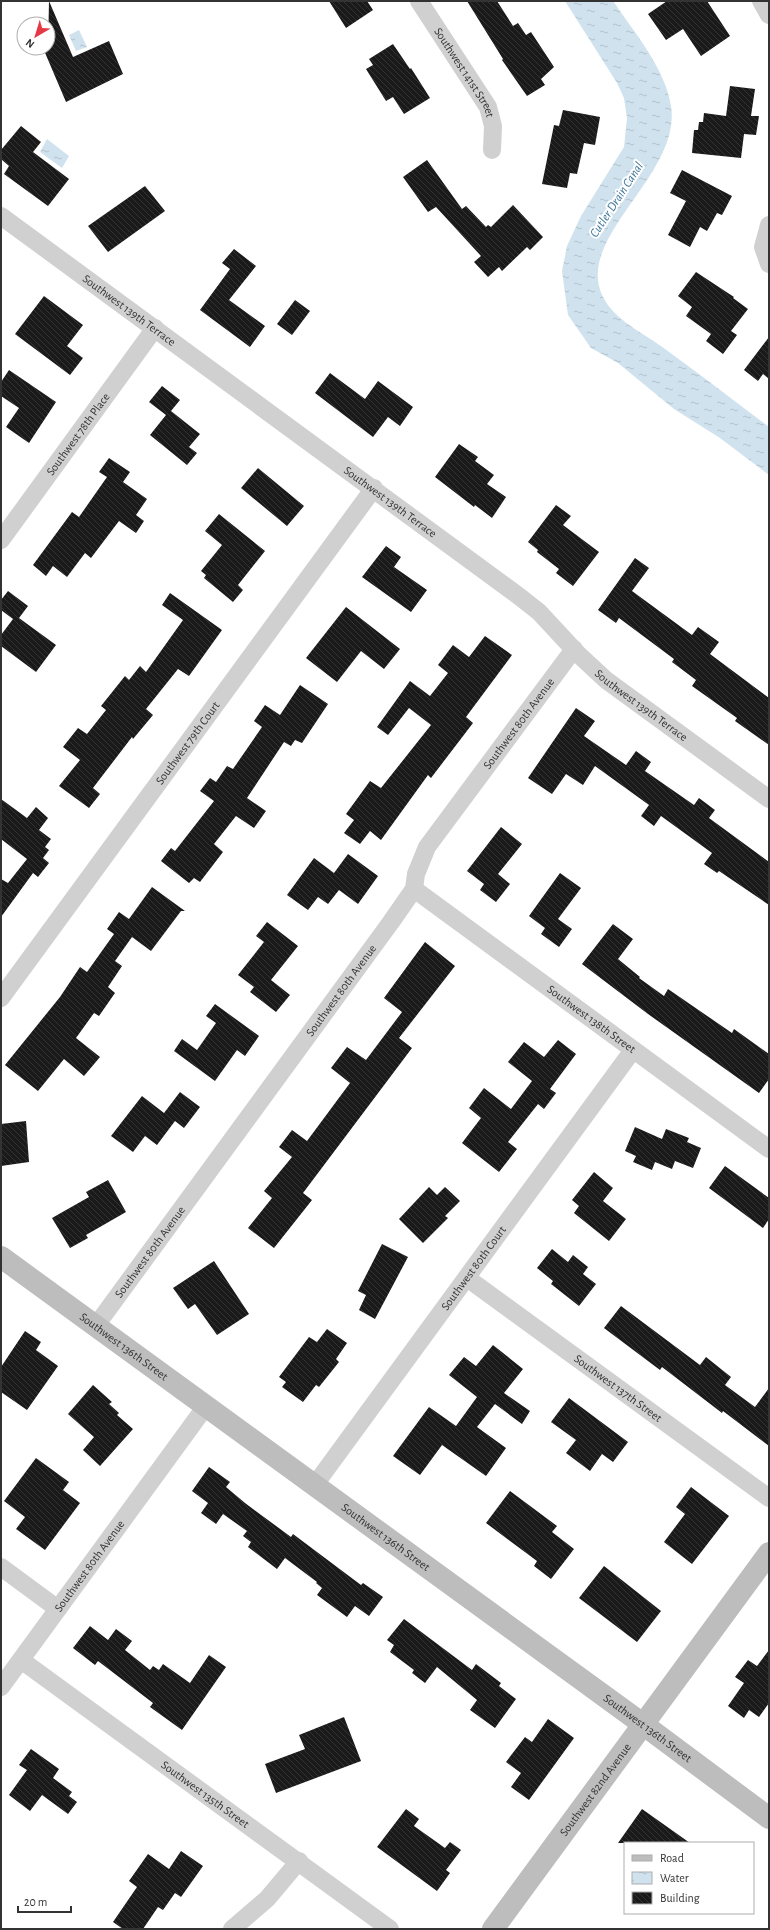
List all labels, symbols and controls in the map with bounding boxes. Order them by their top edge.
north arrow [16,16,56,56]
street label: Southwest 141st Street [432,26,496,119]
text: N [24,37,37,50]
water label: Cutler Drain Canal [588,160,646,240]
street label: Southwest 139th Terrace [81,272,178,348]
street label: Southwest 78th Place [44,391,112,477]
street label: Southwest 139th Terrace [342,464,439,540]
street label: Southwest 139th Terrace [593,667,690,743]
street label: Southwest 80th Avenue [481,676,556,771]
street label: Southwest 79th Court [153,699,222,787]
street label: Southwest 80th Avenue [304,942,378,1038]
street label: Southwest 138th Street [545,983,638,1055]
street label: Southwest 80th Avenue [113,1204,187,1300]
street label: Southwest 80th Court [439,1224,508,1312]
street label: Southwest 136th Street [77,1310,170,1383]
street label: Southwest 137th Street [572,1352,664,1424]
street label: Southwest 136th Street [339,1501,432,1573]
street label: Southwest 80th Avenue [52,1518,127,1614]
street label: Southwest 136th Street [601,1692,694,1764]
street label: Southwest 82nd Avenue [557,1741,633,1838]
street label: Southwest 135th Street [159,1758,252,1830]
legend [624,1842,754,1914]
text: Road [660,1852,684,1864]
text: Water [660,1872,689,1884]
scale bar [18,1888,71,1914]
text: Building [660,1892,700,1904]
text: 20 m [24,1896,47,1908]

